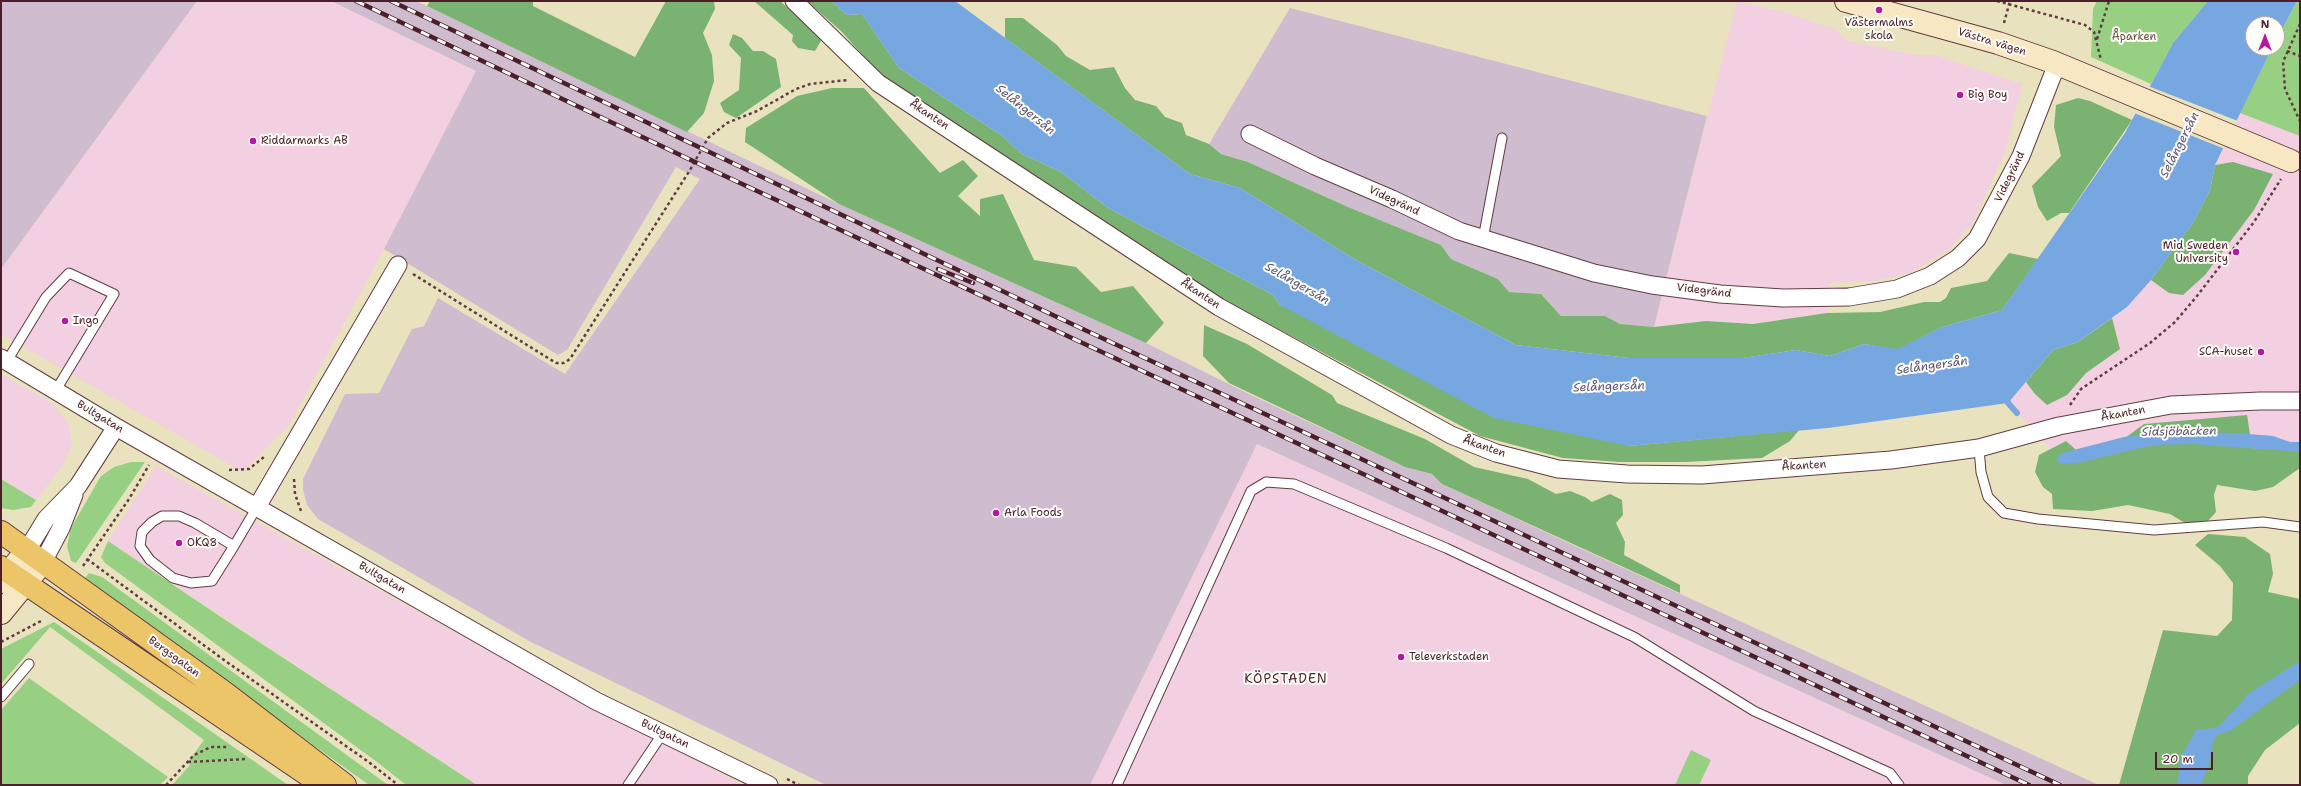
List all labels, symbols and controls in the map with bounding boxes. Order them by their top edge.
marker: Västermalms skola [1874,5,1884,15]
place label: Västermalms skola [1845,16,1913,42]
north arrow [2245,16,2285,56]
text: N [2261,17,2269,32]
street label: Västra vägen [1956,25,2028,59]
park label: Åparken [2112,30,2156,44]
water label: Selångersån [993,82,1057,138]
place label: Big Boy [1968,88,2007,102]
marker: Big Boy [1955,90,1965,100]
street label: Åkanten [907,97,951,133]
water label: Selångersån [2157,110,2203,180]
place label: Riddarmarks AB [261,134,348,148]
marker: Riddarmarks AB [248,136,258,146]
street label: Videgränd [1992,149,2028,205]
street label: Videgränd [1366,183,1422,219]
place label: Mid Sweden University [2163,239,2228,265]
marker: Mid Sweden University [2231,247,2241,257]
water label: Selångersån [1262,260,1332,308]
street label: Åkanten [1178,276,1222,312]
street label: Videgränd [1676,281,1732,301]
place label: Ingo [73,314,99,328]
marker: Ingo [60,316,70,326]
place label: SCA-huset [2199,345,2253,359]
marker: SCA-huset [2256,347,2266,357]
water label: Selångersån [1895,354,1969,378]
water label: Selångersån [1573,379,1645,395]
street label: Bultgatan [74,398,126,436]
street label: Åkanten [2100,403,2146,425]
water label: Sidsjöbäcken [2141,424,2217,440]
street label: Åkanten [1461,433,1507,461]
street label: Åkanten [1781,458,1827,474]
place label: Arla Foods [1004,506,1062,520]
marker: Arla Foods [991,508,1001,518]
place label: OKQ8 [187,536,217,550]
marker: OKQ8 [174,538,184,548]
street label: Bultgatan [356,559,408,597]
street label: Bergsgatan [146,634,202,680]
place label: Televerkstaden [1409,650,1489,664]
marker: Televerkstaden [1396,652,1406,662]
district label: KÖPSTADEN [1244,672,1328,688]
street label: Bultgatan [639,717,691,751]
scale bar [2157,744,2215,770]
text: 20 m [2162,751,2193,767]

